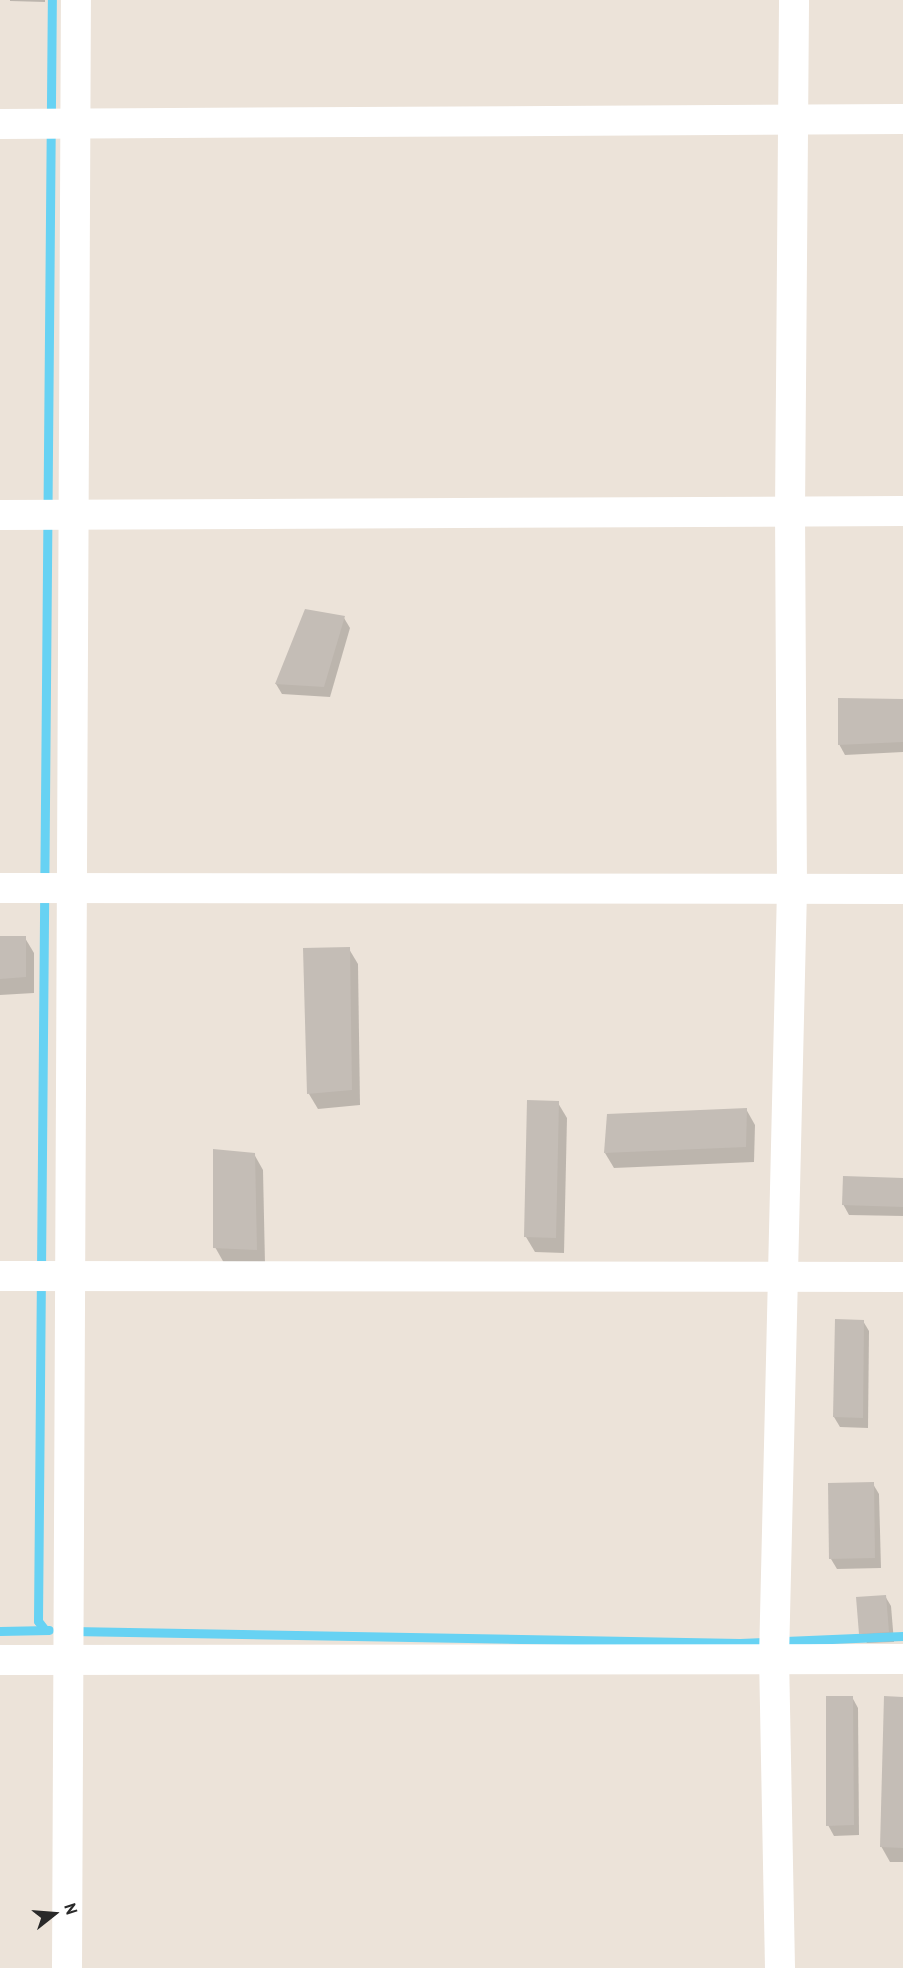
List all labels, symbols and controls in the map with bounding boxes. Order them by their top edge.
north arrow [24,1884,84,1944]
text: N [60,1901,82,1917]

